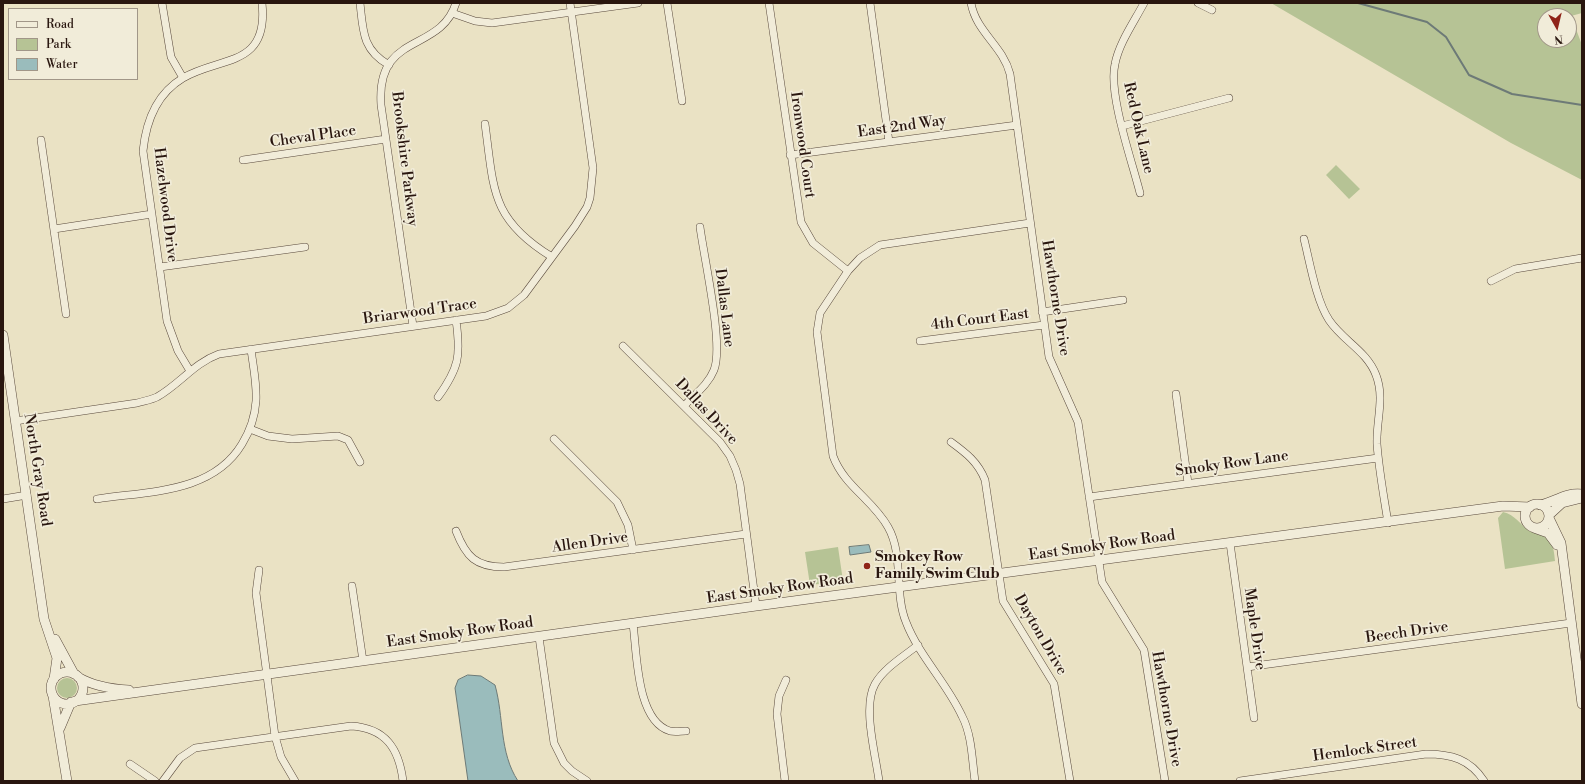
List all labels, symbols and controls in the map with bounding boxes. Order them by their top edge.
legend [8,8,138,80]
north arrow [1537,8,1577,48]
text: Road [46,17,74,32]
text: N [1553,31,1564,46]
text: Park [46,37,71,52]
text: Water [46,57,78,72]
street label: Red Oak Lane [1119,80,1157,176]
street label: Brookshire Parkway [387,90,421,228]
street label: Ironwood Court [786,91,818,199]
street label: East 2nd Way [856,112,948,142]
street label: Cheval Place [269,122,357,152]
street label: Hazelwood Drive [149,147,181,263]
street label: Hawthorne Drive [1037,239,1073,357]
street label: Dallas Lane [710,267,738,349]
street label: Briarwood Trace [362,295,478,329]
street label: 4th Court East [930,305,1030,335]
street label: Dallas Drive [671,375,741,449]
street label: North Gray Road [19,412,55,528]
street label: Smoky Row Lane [1174,447,1290,481]
street label: East Smoky Row Road [1028,527,1176,565]
street label: Allen Drive [551,529,629,557]
place label: Smokey Row Family Swim Club [875,548,1000,583]
marker: Smokey Row Family Swim Club [862,561,872,571]
street label: East Smoky Row Road [706,570,854,608]
street label: Maple Drive [1239,587,1269,671]
street label: Dayton Drive [1010,591,1070,679]
street label: East Smoky Row Road [386,614,534,652]
street label: Beech Drive [1364,618,1450,648]
street label: Hawthorne Drive [1147,650,1185,768]
street label: Hemlock Street [1312,734,1418,766]

